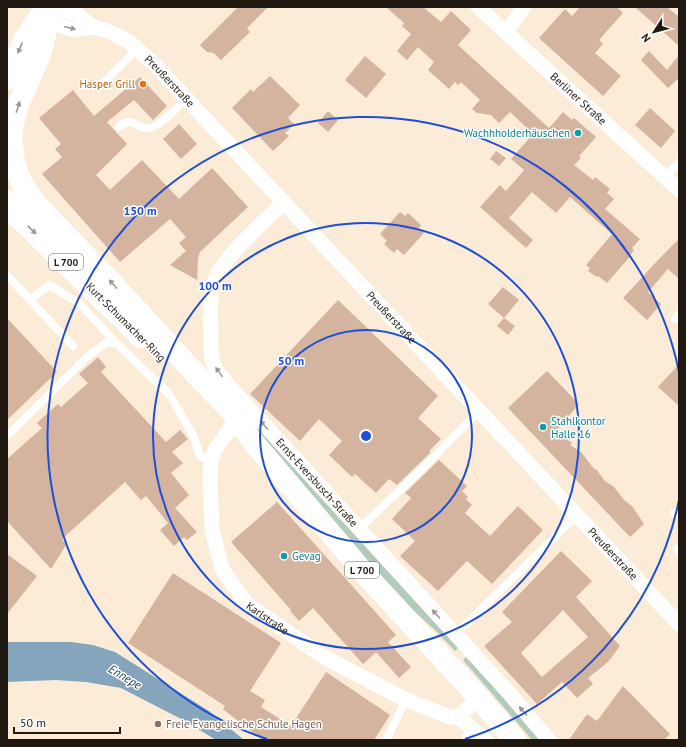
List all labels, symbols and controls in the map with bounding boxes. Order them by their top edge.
north arrow [634,12,674,52]
one-way arrow [64,26,76,32]
text: N [638,31,654,45]
one-way arrow [17,42,23,54]
street label: Preußerstraße [142,52,198,110]
street label: Berliner Straße [548,69,610,128]
place label: Hasper Grill [79,77,136,91]
marker: Hasper Grill [138,79,148,89]
one-way arrow [15,101,21,113]
place label: Wachhholderhäuschen [464,126,570,140]
marker: Wachhholderhäuschen [573,128,583,138]
text: 150 m [123,203,157,218]
one-way arrow [28,225,37,234]
road number: L 700 [49,254,83,270]
text: 100 m [198,278,232,293]
street label: Kurt-Schumacher-Ring [83,279,169,365]
one-way arrow [108,279,118,289]
street label: Preußerstraße [364,288,420,347]
text: 50 m [278,353,304,368]
one-way arrow [215,367,223,378]
place label: Stahlkontor Halle 16 [551,414,606,441]
one-way arrow [260,420,269,429]
marker: Stahlkontor Halle 16 [538,422,548,432]
centre of rings [359,429,373,443]
street label: Ernst-Eversbusch-Straße [273,435,361,530]
street label: Preußerstraße [585,525,641,583]
place label: Gevag [292,549,321,563]
marker: Gevag [279,551,289,561]
road number: L 700 [345,562,379,578]
street label: Karlstraße [244,599,292,638]
one-way arrow [431,609,441,619]
water label: Ennepe [106,661,145,692]
one-way arrow [519,705,528,716]
scale bar [14,709,120,735]
text: 50 m [20,715,46,730]
place label: Freie Evangelische Schule Hagen [166,717,322,731]
marker: Freie Evangelische Schule Hagen [153,719,163,729]

